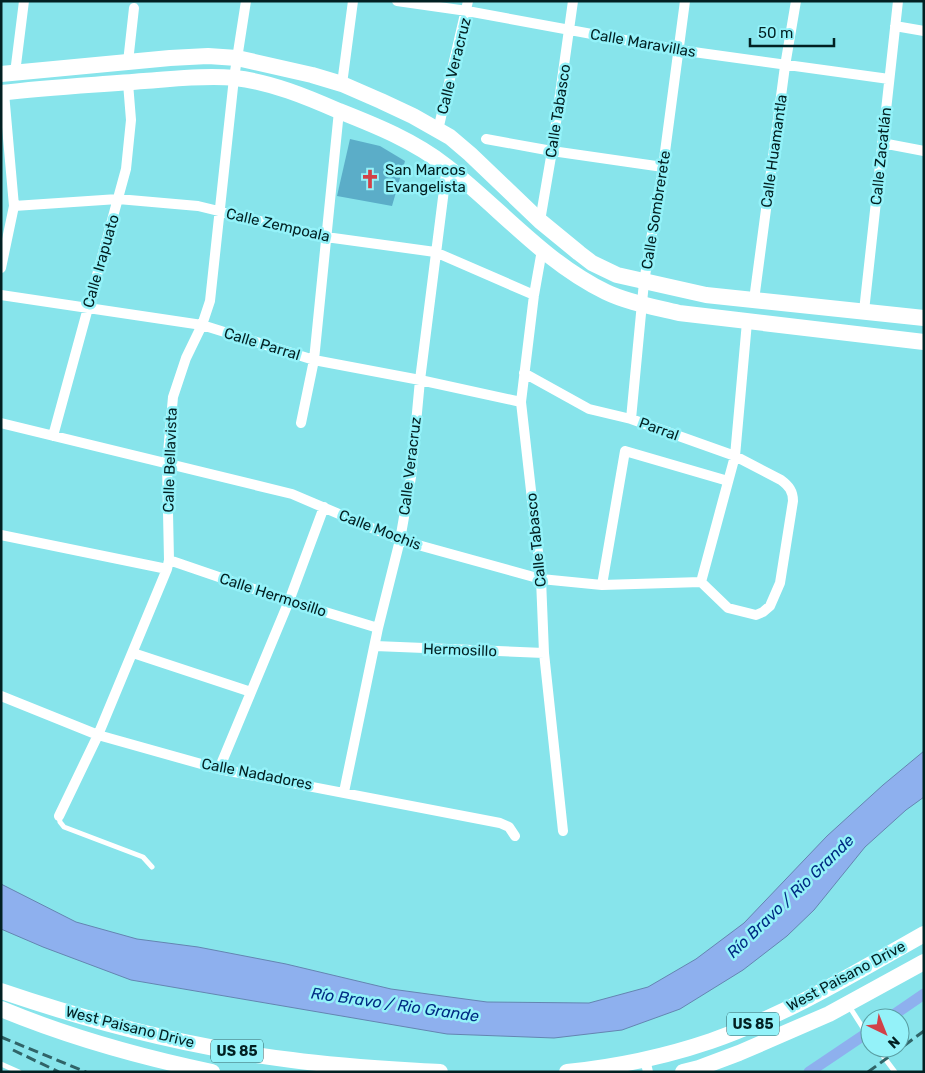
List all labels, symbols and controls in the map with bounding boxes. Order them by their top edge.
street label: Calle Veracruz [433,15,475,116]
scale bar [750,15,834,47]
text: 50 m [758,24,793,42]
street label: Calle Maravillas [589,25,697,61]
street label: Calle Tabasco [542,63,574,159]
street label: Calle Huamantla [757,93,791,209]
street label: Calle Zacatlán [867,106,895,206]
street label: Calle Sombrerete [638,149,674,271]
place label: San Marcos Evangelista [385,161,466,196]
church icon: San Marcos Evangelista [359,168,381,190]
street label: Calle Zempoala [224,204,332,246]
street label: Calle Irapuato [79,212,123,310]
street label: Calle Parral [222,324,302,364]
street label: Calle Bellavista [159,407,181,513]
street label: Parral [637,414,681,444]
street label: Calle Veracruz [395,415,425,516]
street label: Calle Tabasco [522,492,550,588]
street label: Calle Mochis [336,506,424,554]
street label: Calle Hermosillo [217,569,329,621]
street label: Hermosillo [423,640,497,660]
street label: Calle Nadadores [200,754,314,794]
water label: Río Bravo / Rio Grande [723,831,858,962]
street label: West Paisano Drive [783,937,909,1015]
water label: Río Bravo / Rio Grande [310,983,480,1026]
street label: West Paisano Drive [64,1002,196,1052]
north arrow [860,1008,910,1058]
road number: US 85 [727,1012,779,1036]
text: N [884,1032,903,1052]
road number: US 85 [211,1040,263,1062]

